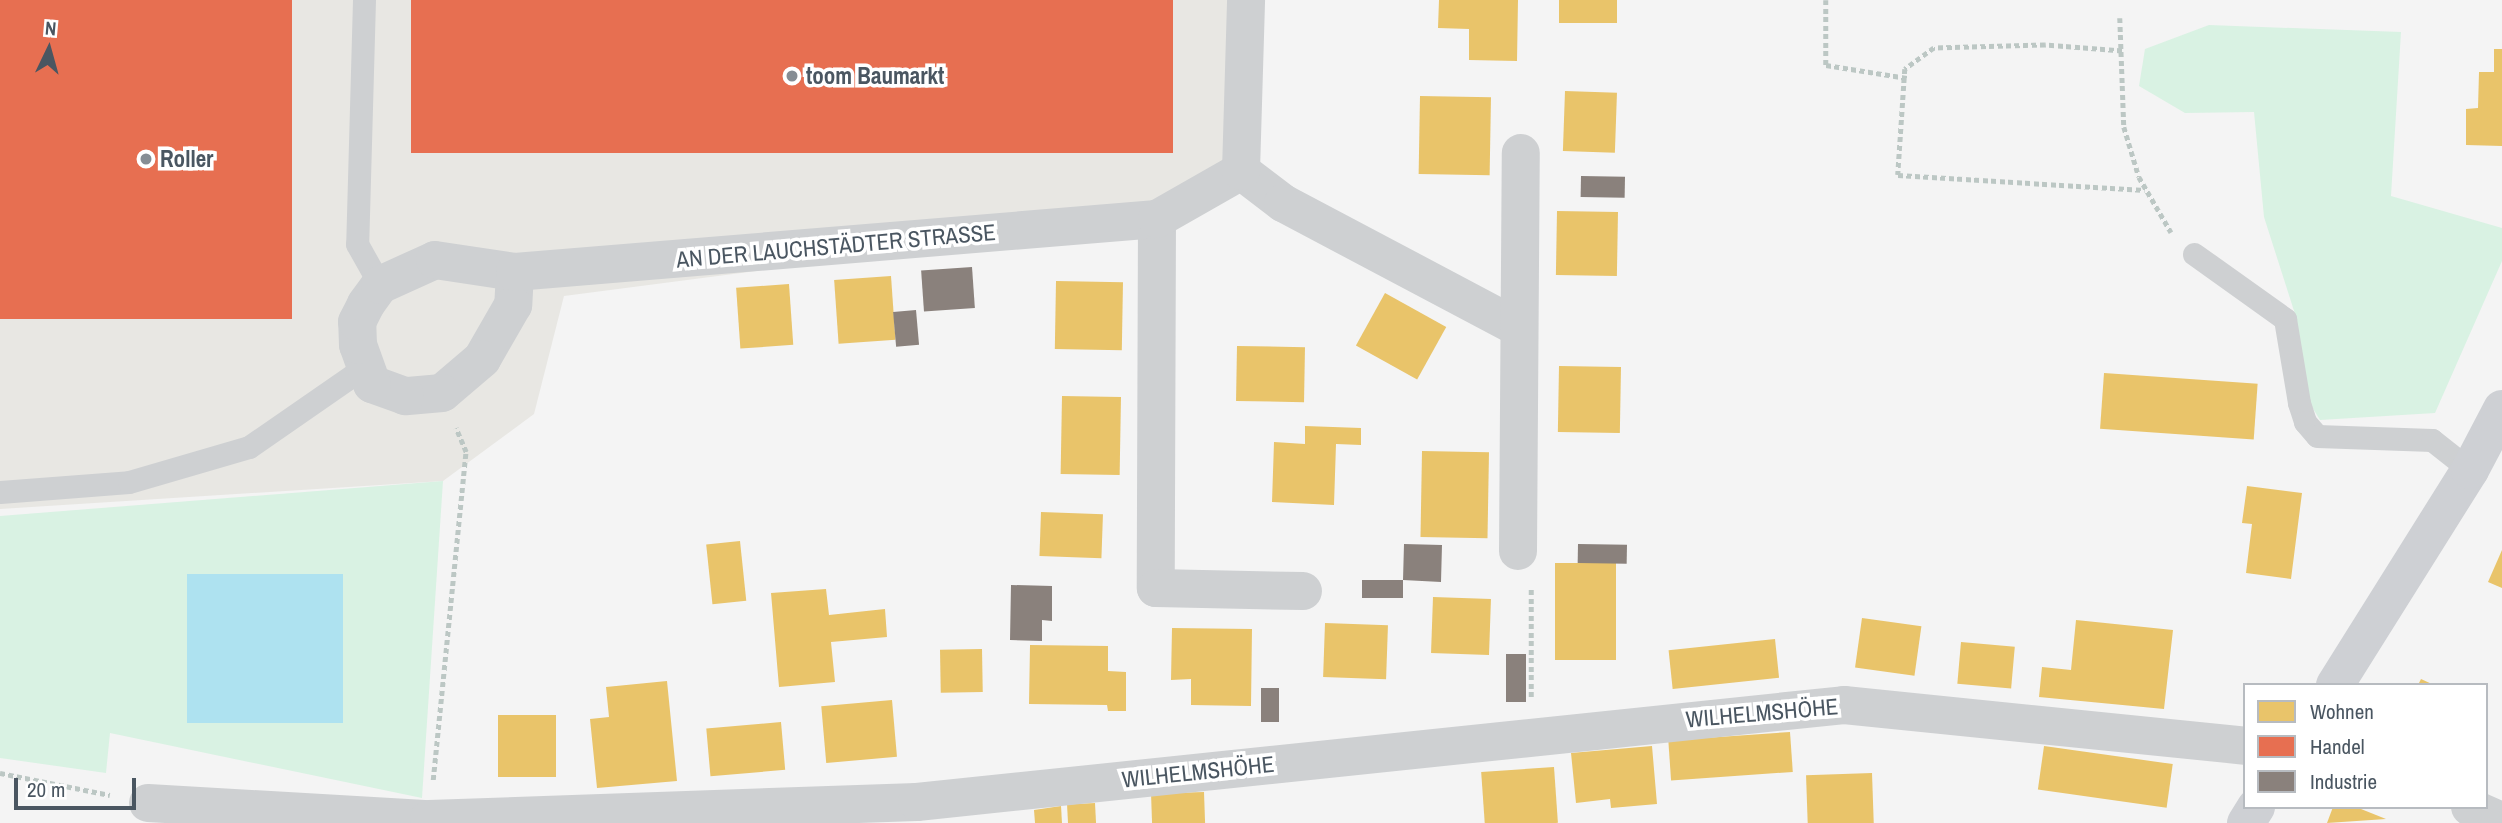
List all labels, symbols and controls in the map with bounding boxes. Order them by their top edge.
north arrow [14,14,84,84]
text: N [44,15,58,42]
place label: toom Baumarkt [806,62,944,90]
marker: toom Baumarkt [784,68,800,84]
place label: Roller [160,145,213,173]
marker: Roller [138,151,154,167]
street label: AN DER LAUCHSTÄDTER STRASSE [675,218,997,274]
legend [2243,683,2488,809]
street label: WILHELMSHÖHE [1685,693,1839,733]
text: Wohnen [2310,697,2374,726]
text: Handel [2310,732,2365,761]
street label: WILHELMSHÖHE [1120,750,1276,794]
scale bar [18,764,140,808]
text: Industrie [2310,767,2377,796]
text: 20 m [27,775,65,804]

